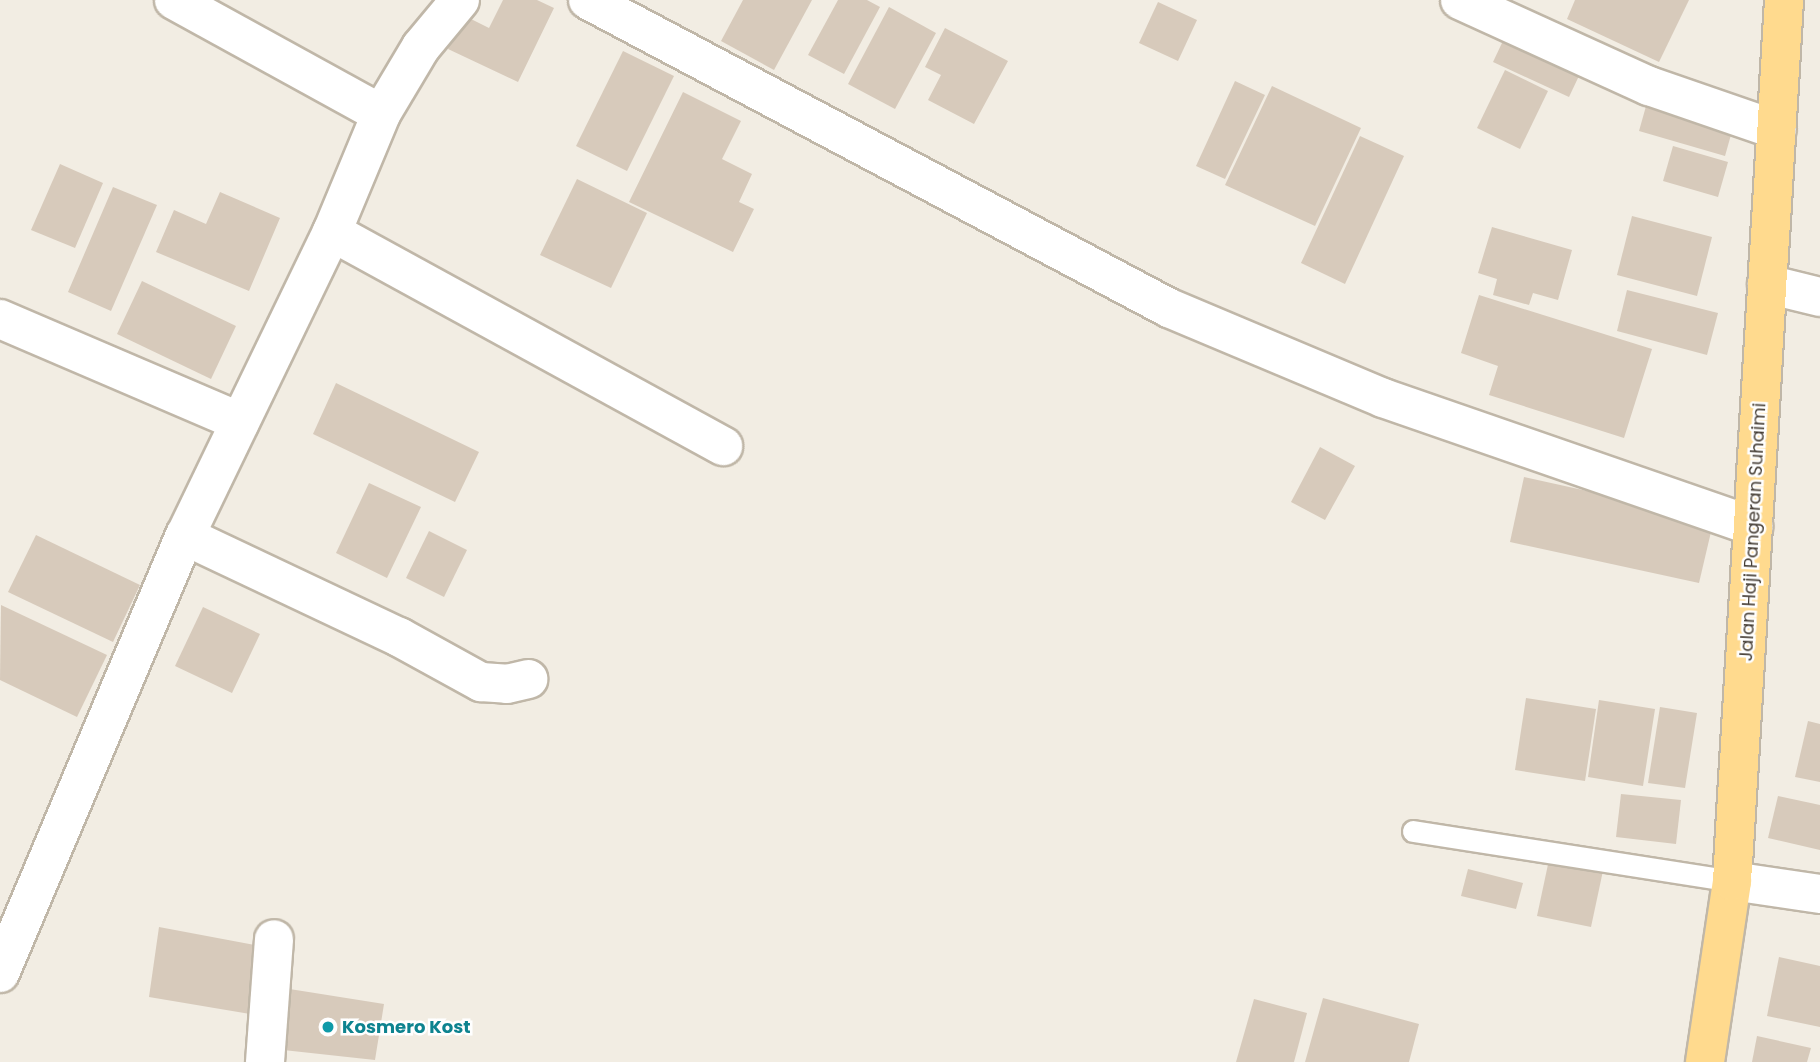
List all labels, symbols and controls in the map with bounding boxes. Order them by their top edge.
street label: Jalan Haji Pangeran Suhaimi [1735,402,1771,662]
place label: Kosmero Kost [342,1016,471,1038]
marker: Kosmero Kost [320,1019,336,1035]

